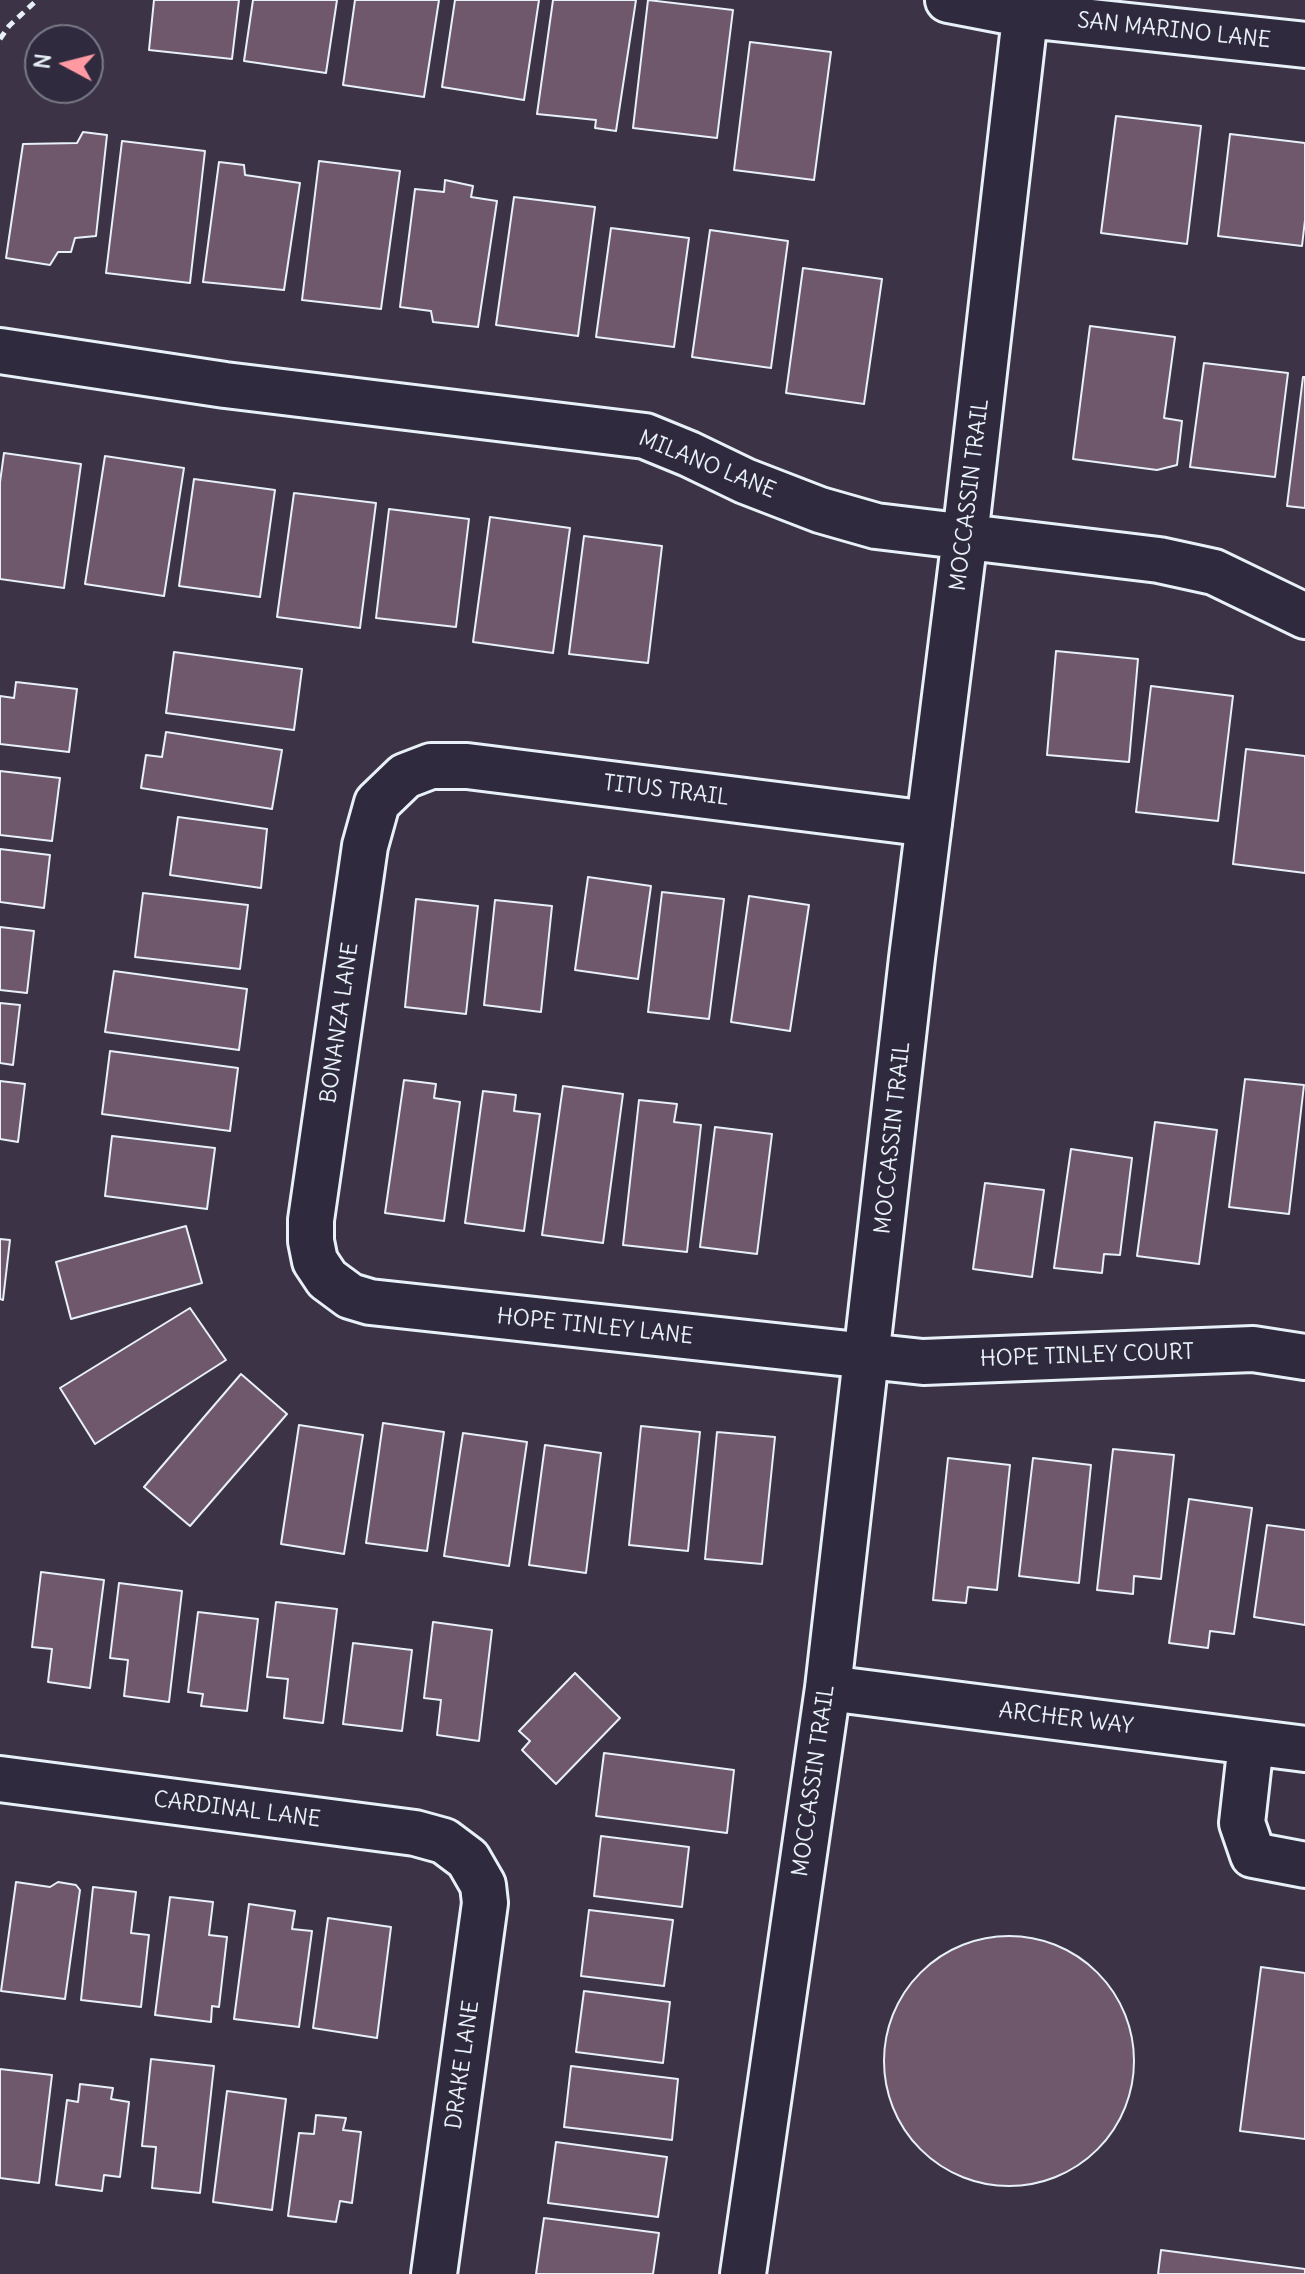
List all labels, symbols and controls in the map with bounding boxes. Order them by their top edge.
street label: SAN MARINO LANE [1076,8,1272,54]
north arrow [24,24,104,104]
text: N [27,52,57,71]
street label: MOCCASSIN TRAIL [945,397,995,593]
street label: MILANO LANE [635,426,779,504]
street label: TITUS TRAIL [602,770,730,812]
street label: BONANZA LANE [316,941,364,1105]
street label: MOCCASSIN TRAIL [870,1041,916,1235]
street label: HOPE TINLEY LANE [496,1304,694,1350]
street label: HOPE TINLEY COURT [980,1339,1194,1373]
street label: MOCCASSIN TRAIL [787,1683,841,1879]
street label: ARCHER WAY [997,1698,1135,1740]
street label: CARDINAL LANE [152,1787,322,1833]
street label: DRAKE LANE [441,1999,485,2131]

